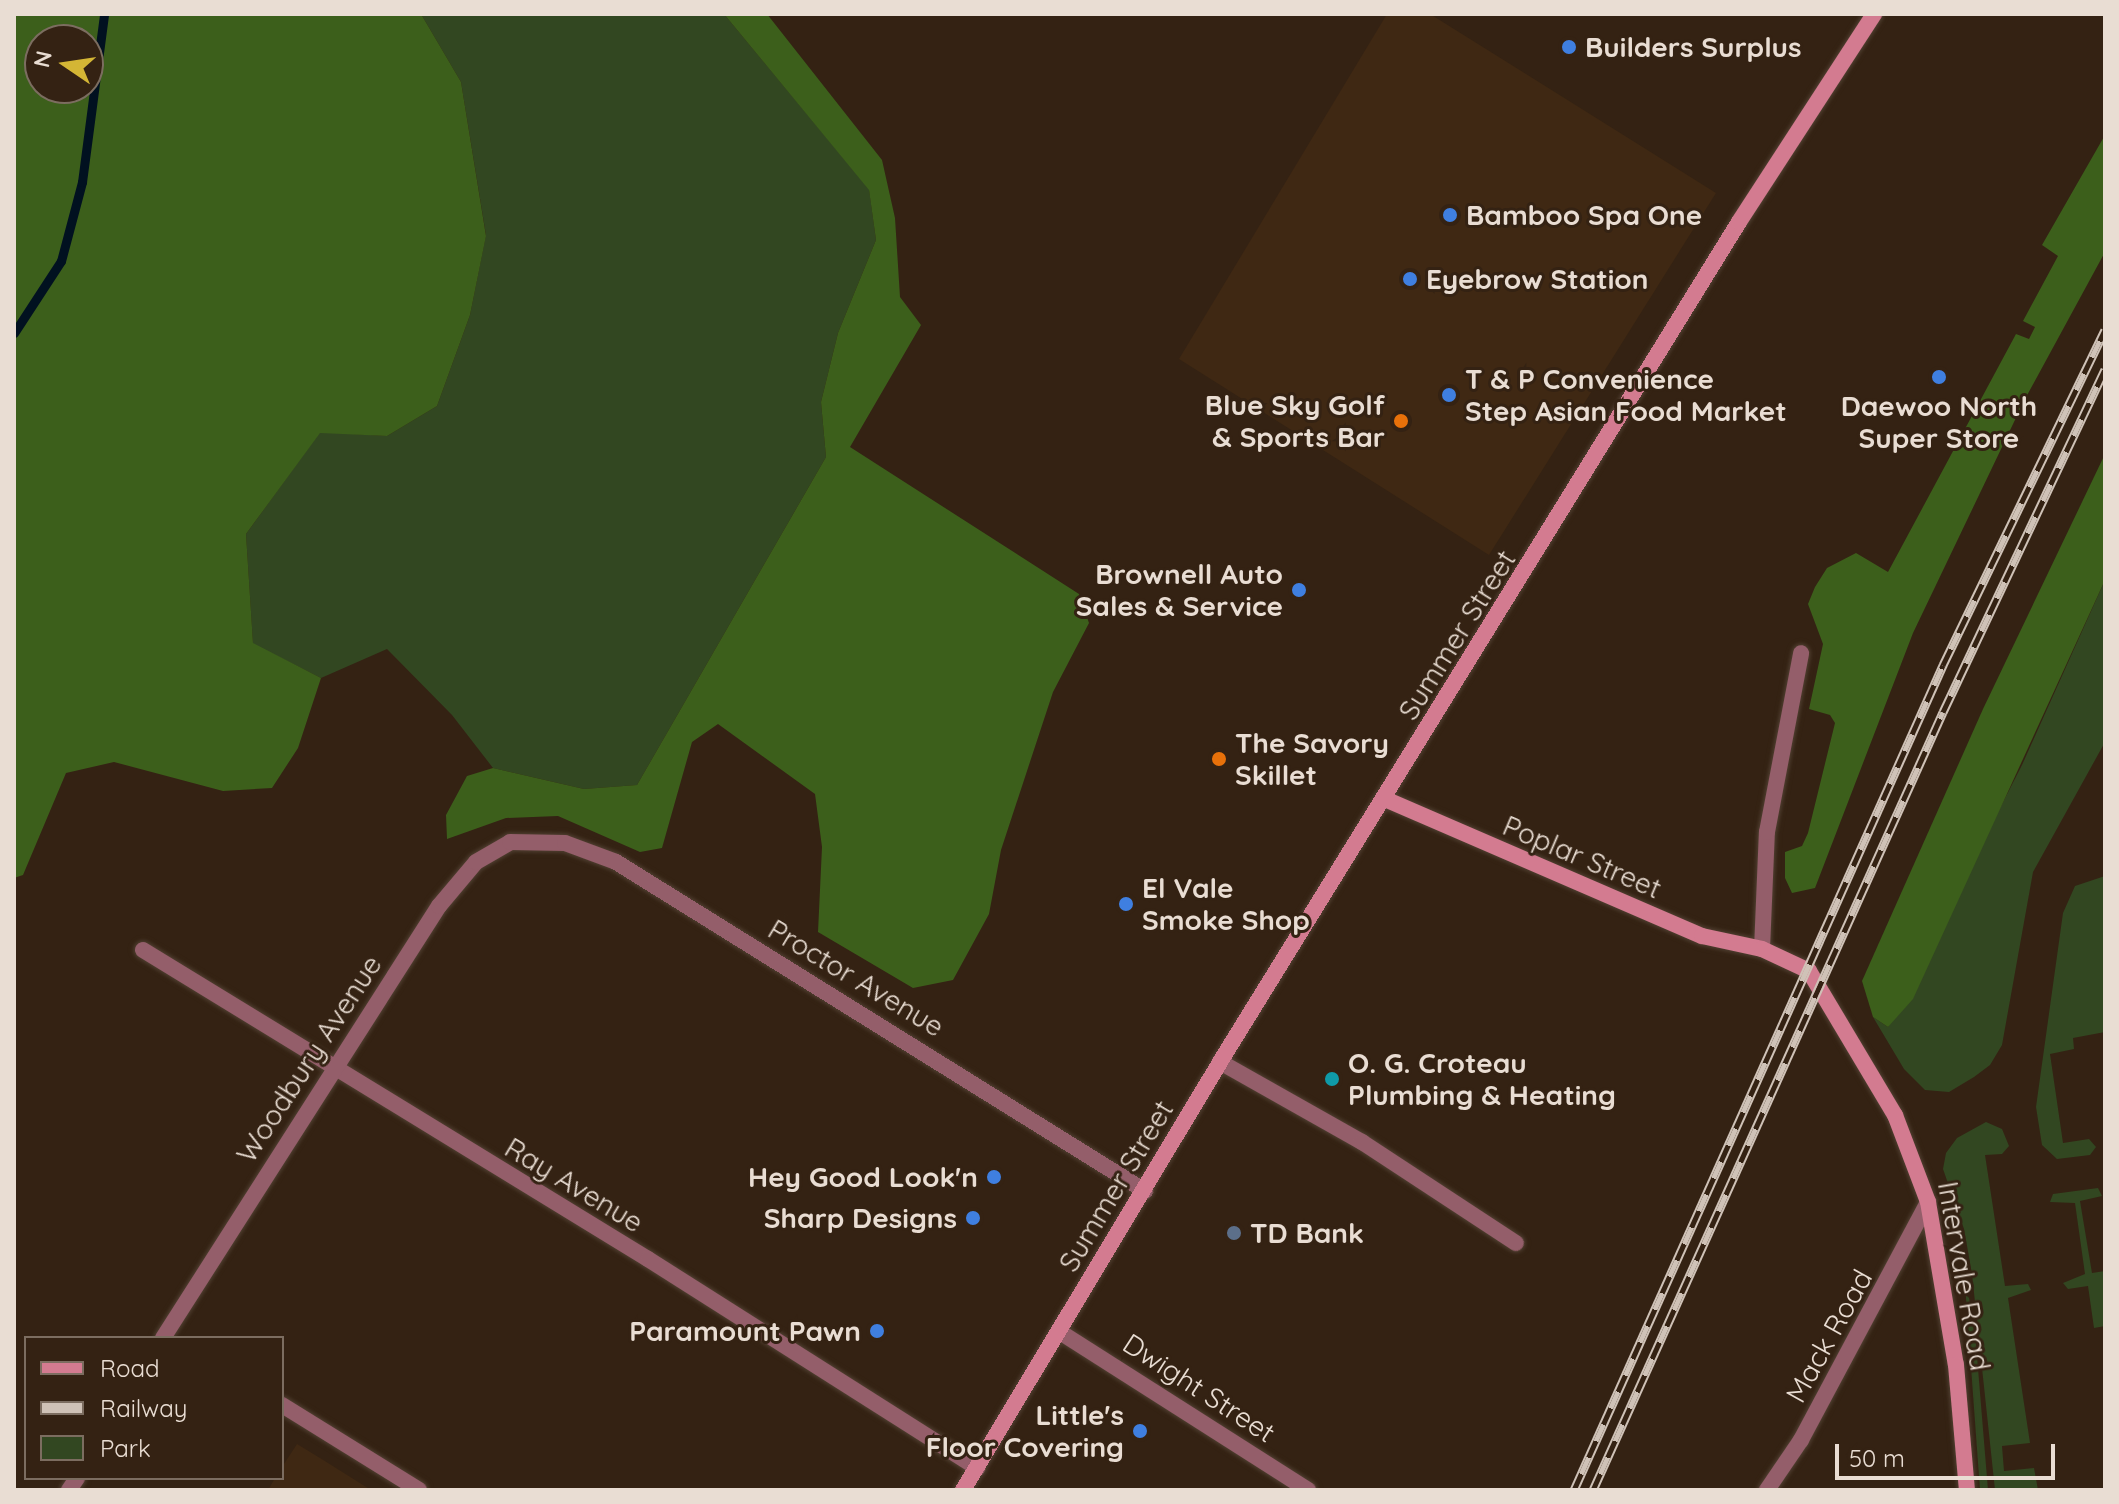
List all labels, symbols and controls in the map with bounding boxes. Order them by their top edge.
north arrow [24,24,104,104]
place label: Builders Surplus [1585,30,1801,64]
marker: Builders Surplus [1560,38,1578,56]
text: N [27,48,58,70]
place label: Bamboo Spa One [1466,198,1702,232]
marker: Bamboo Spa One [1441,206,1459,224]
place label: Eyebrow Station [1426,262,1648,296]
marker: Eyebrow Station [1401,270,1419,288]
place label: T & P Convenience Step Asian Food Market [1465,362,1787,428]
marker: Daewoo North Super Store [1930,368,1948,386]
marker: T & P Convenience Step Asian Food Market [1440,386,1458,404]
place label: Blue Sky Golf & Sports Bar [1205,388,1385,454]
place label: Daewoo North Super Store [1841,389,2037,455]
marker: Blue Sky Golf & Sports Bar [1392,412,1410,430]
street label: Summer Street [1391,544,1523,726]
place label: Brownell Auto Sales & Service [1076,557,1283,623]
marker: Brownell Auto Sales & Service [1290,581,1308,599]
place label: The Savory Skillet [1235,726,1389,792]
marker: The Savory Skillet [1210,750,1228,768]
street label: Poplar Street [1498,809,1666,905]
place label: El Vale Smoke Shop [1142,871,1310,937]
marker: El Vale Smoke Shop [1117,895,1135,913]
street label: Proctor Avenue [762,912,950,1044]
street label: Woodbury Avenue [229,949,389,1169]
place label: O. G. Croteau Plumbing & Heating [1348,1046,1616,1112]
marker: O. G. Croteau Plumbing & Heating [1323,1070,1341,1088]
street label: Summer Street [1052,1094,1180,1278]
street label: Ray Avenue [499,1131,649,1239]
place label: Hey Good Look'n [748,1160,978,1194]
marker: Hey Good Look'n [985,1168,1003,1186]
street label: Intervale Road [1931,1179,1997,1373]
place label: Sharp Designs [764,1201,957,1235]
marker: Sharp Designs [964,1209,982,1227]
place label: TD Bank [1250,1216,1364,1250]
marker: TD Bank [1225,1224,1243,1242]
street label: Mack Road [1779,1264,1879,1408]
place label: Paramount Pawn [629,1314,861,1348]
marker: Paramount Pawn [868,1322,886,1340]
street label: Dwight Street [1117,1326,1281,1450]
legend [24,1336,284,1480]
text: Road [100,1353,160,1383]
text: Railway [100,1393,187,1423]
place label: Little's Floor Covering [926,1398,1124,1464]
marker: Little's Floor Covering [1131,1422,1149,1440]
scale bar [1839,1428,2059,1478]
text: Park [100,1433,151,1463]
text: 50 m [1849,1443,1905,1473]

